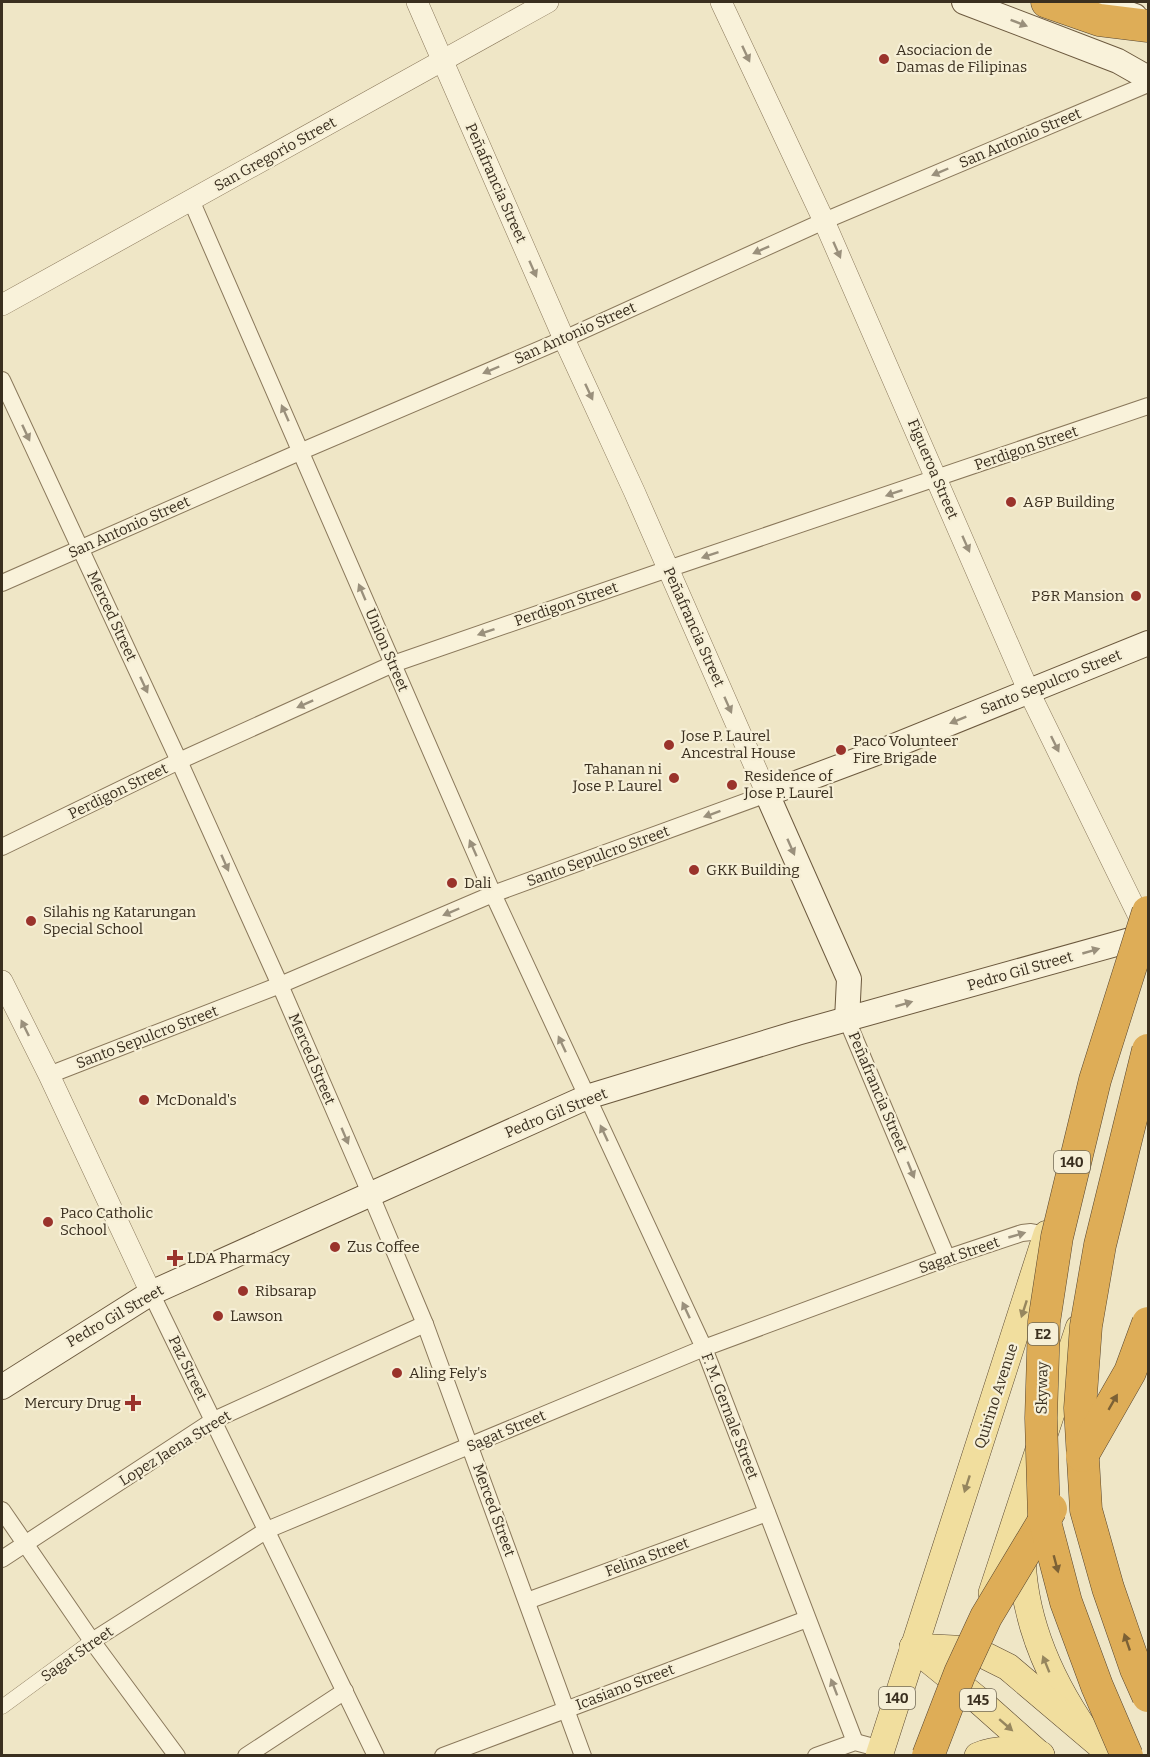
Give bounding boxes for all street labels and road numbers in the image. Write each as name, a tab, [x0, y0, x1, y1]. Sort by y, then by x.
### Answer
street label: San Antonio Street	[956, 104, 1084, 172]
street label: San Gregorio Street	[211, 113, 340, 195]
street label: Peñafrancia Street	[462, 120, 531, 246]
street label: San Antonio Street	[512, 298, 639, 368]
street label: Figueroa Street	[904, 416, 962, 522]
street label: Perdigon Street	[972, 422, 1081, 474]
street label: San Antonio Street	[66, 492, 193, 562]
street label: Peñafrancia Street	[660, 564, 729, 690]
street label: Merced Street	[83, 568, 141, 664]
street label: Perdigon Street	[512, 578, 621, 630]
street label: Union Street	[361, 606, 413, 695]
street label: Santo Sepulcro Street	[978, 645, 1125, 719]
street label: Perdigon Street	[65, 759, 171, 823]
street label: Santo Sepulcro Street	[524, 822, 672, 890]
street label: Pedro Gil Street	[965, 947, 1075, 995]
street label: Santo Sepulcro Street	[74, 1001, 221, 1072]
street label: Merced Street	[285, 1011, 340, 1108]
street label: Peñafrancia Street	[844, 1029, 912, 1155]
street label: Pedro Gil Street	[502, 1084, 610, 1142]
road number: 140	[1054, 1151, 1090, 1173]
street label: Sagat Street	[916, 1233, 1002, 1277]
street label: Pedro Gil Street	[63, 1281, 167, 1351]
road number: E2	[1028, 1323, 1058, 1345]
street label: Paz Street	[165, 1333, 212, 1404]
street label: Quirino Avenue	[970, 1341, 1022, 1451]
street label: F. M. Gernale Street	[698, 1350, 763, 1482]
street label: Skyway	[1033, 1361, 1051, 1415]
street label: Lopez Jaena Street	[116, 1406, 235, 1490]
street label: Sagat Street	[464, 1406, 549, 1456]
street label: Merced Street	[469, 1461, 519, 1559]
street label: Felina Street	[603, 1533, 692, 1580]
street label: Sagat Street	[37, 1622, 117, 1685]
street label: Icasiano Street	[573, 1660, 677, 1714]
road number: 140	[879, 1687, 915, 1709]
road number: 145	[960, 1689, 996, 1711]

